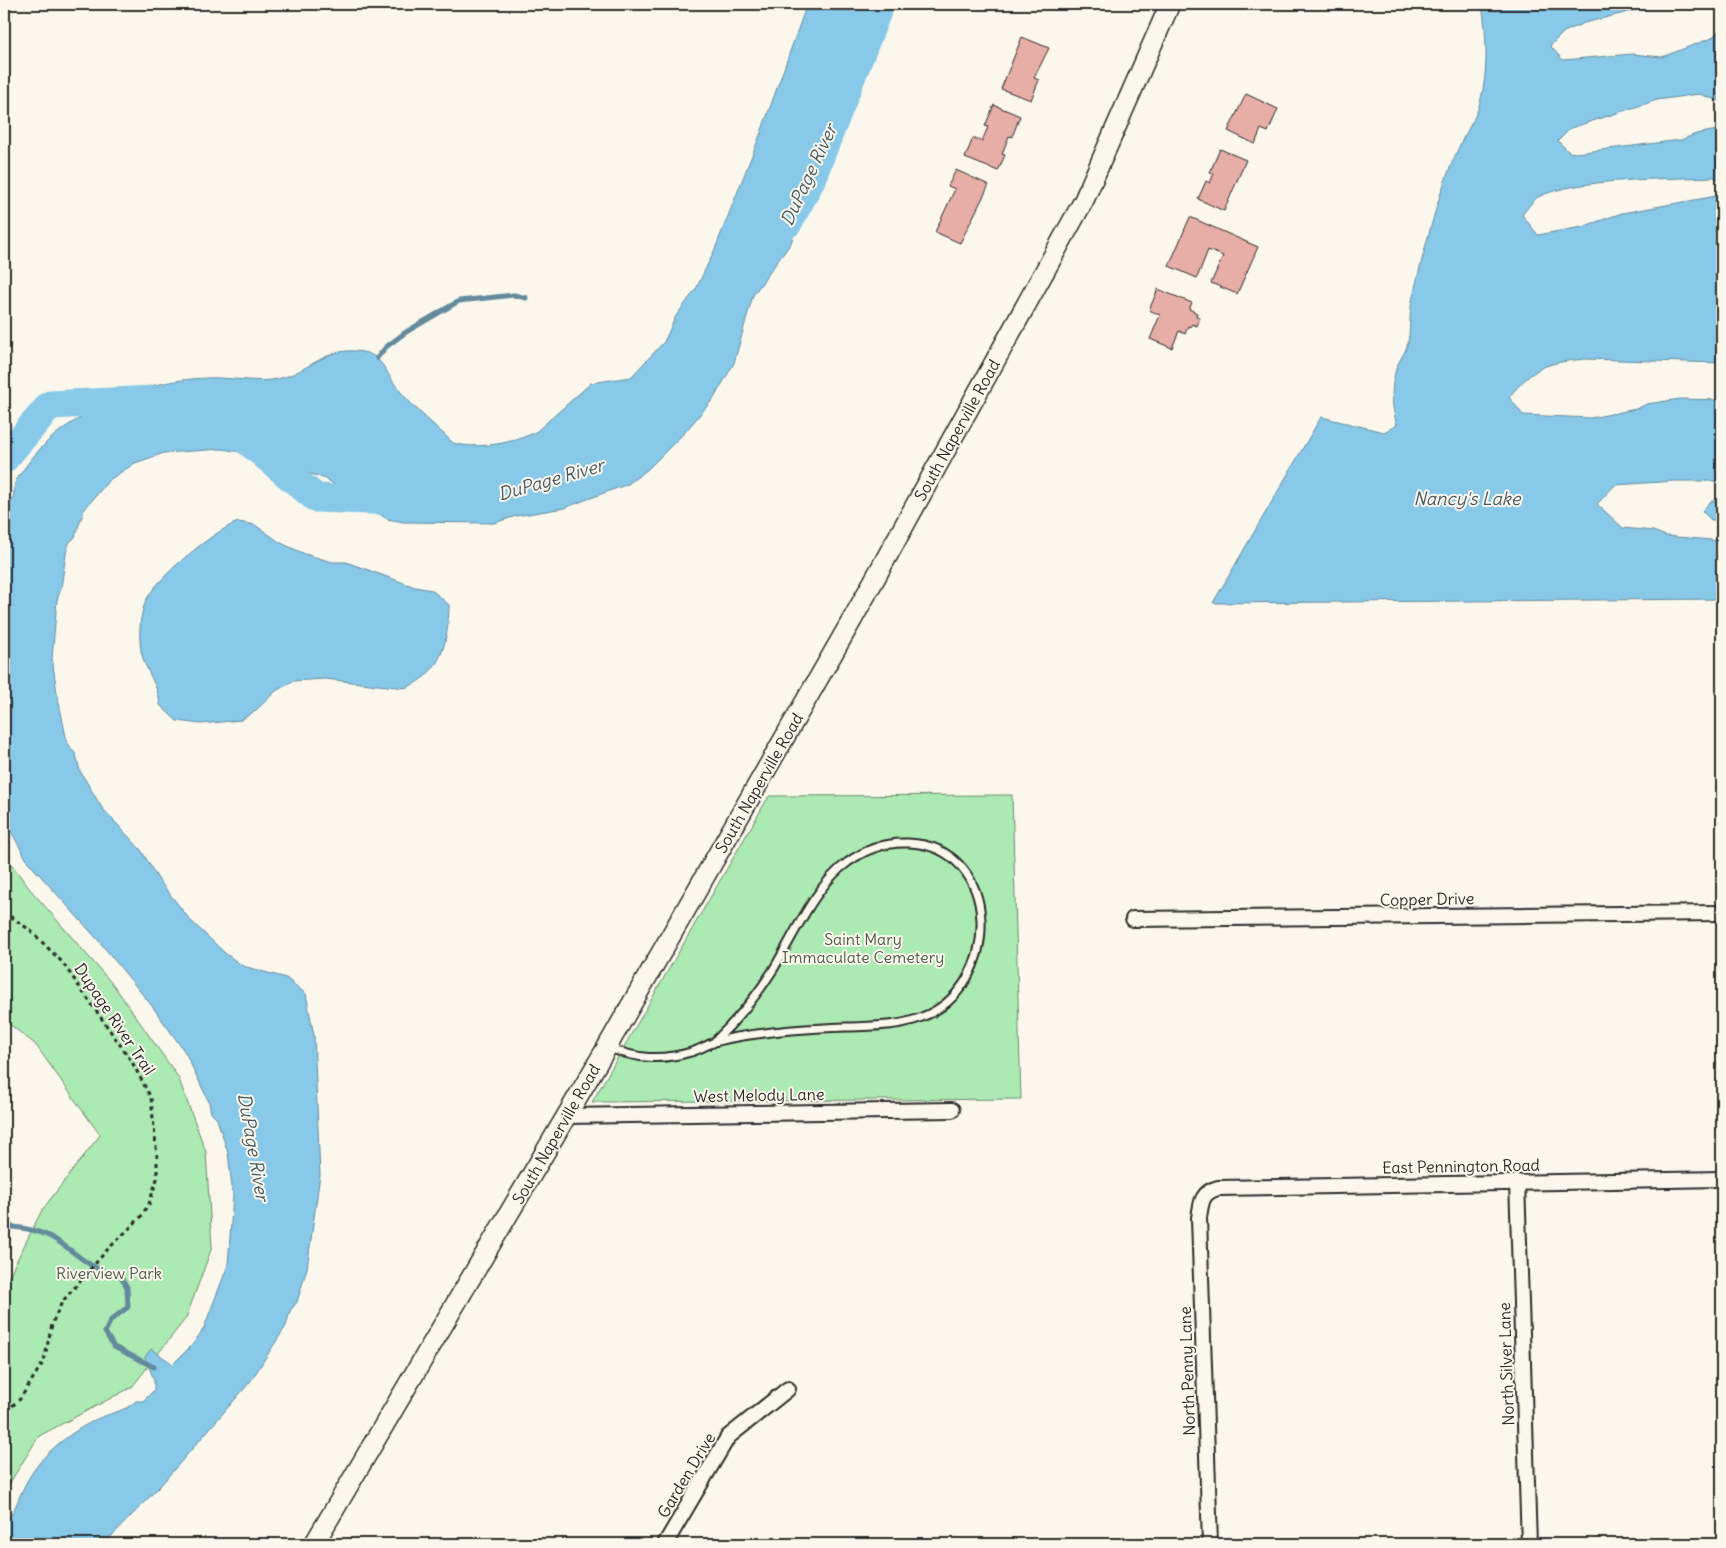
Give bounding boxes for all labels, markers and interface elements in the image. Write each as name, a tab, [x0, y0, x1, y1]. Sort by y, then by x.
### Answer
water label: DuPage River	[775, 118, 843, 229]
street label: South Naperville Road	[910, 356, 1004, 504]
water label: DuPage River	[495, 453, 609, 506]
water label: Nancy's Lake	[1414, 487, 1522, 510]
street label: South Naperville Road	[711, 709, 807, 857]
street label: Copper Drive	[1380, 888, 1474, 910]
park label: Saint Mary Immaculate Cemetery	[782, 929, 944, 967]
street label: Dupage River Trail	[70, 959, 160, 1079]
street label: South Naperville Road	[508, 1060, 604, 1208]
street label: West Melody Lane	[693, 1084, 825, 1106]
water label: DuPage River	[233, 1091, 275, 1205]
street label: East Pennington Road	[1382, 1155, 1540, 1177]
park label: Riverview Park	[56, 1263, 162, 1283]
street label: North Silver Lane	[1494, 1302, 1518, 1426]
street label: North Penny Lane	[1175, 1306, 1199, 1436]
street label: Garden Drive	[653, 1429, 719, 1521]

